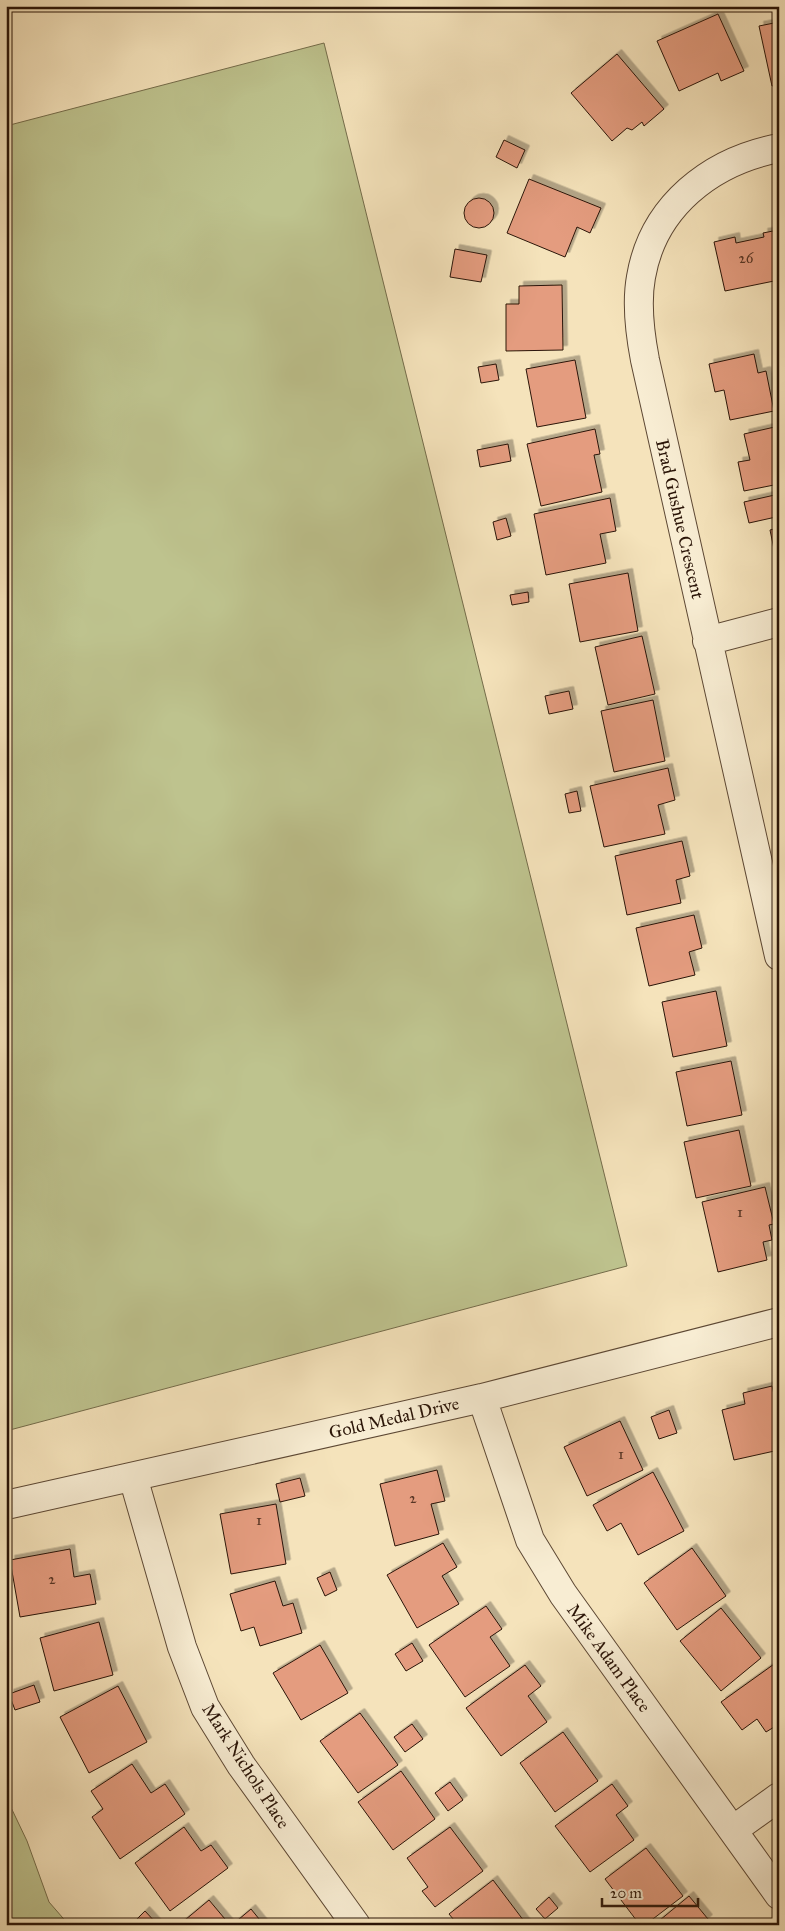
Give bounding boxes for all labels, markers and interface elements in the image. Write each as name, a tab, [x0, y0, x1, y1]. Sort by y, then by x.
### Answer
house number: 26	[738, 249, 755, 267]
street label: Brad Gushue Crescent	[651, 437, 709, 602]
house number: 1	[737, 1203, 743, 1221]
street label: Gold Medal Drive	[327, 1392, 461, 1444]
house number: 1	[618, 1445, 624, 1463]
house number: 2	[409, 1489, 417, 1507]
house number: 1	[256, 1511, 262, 1529]
house number: 2	[48, 1570, 56, 1588]
street label: Mike Adam Place	[562, 1599, 656, 1717]
street label: Mark Nichols Place	[197, 1699, 295, 1833]
scale bar	[602, 1876, 699, 1908]
text: 20 m	[610, 1884, 642, 1902]

